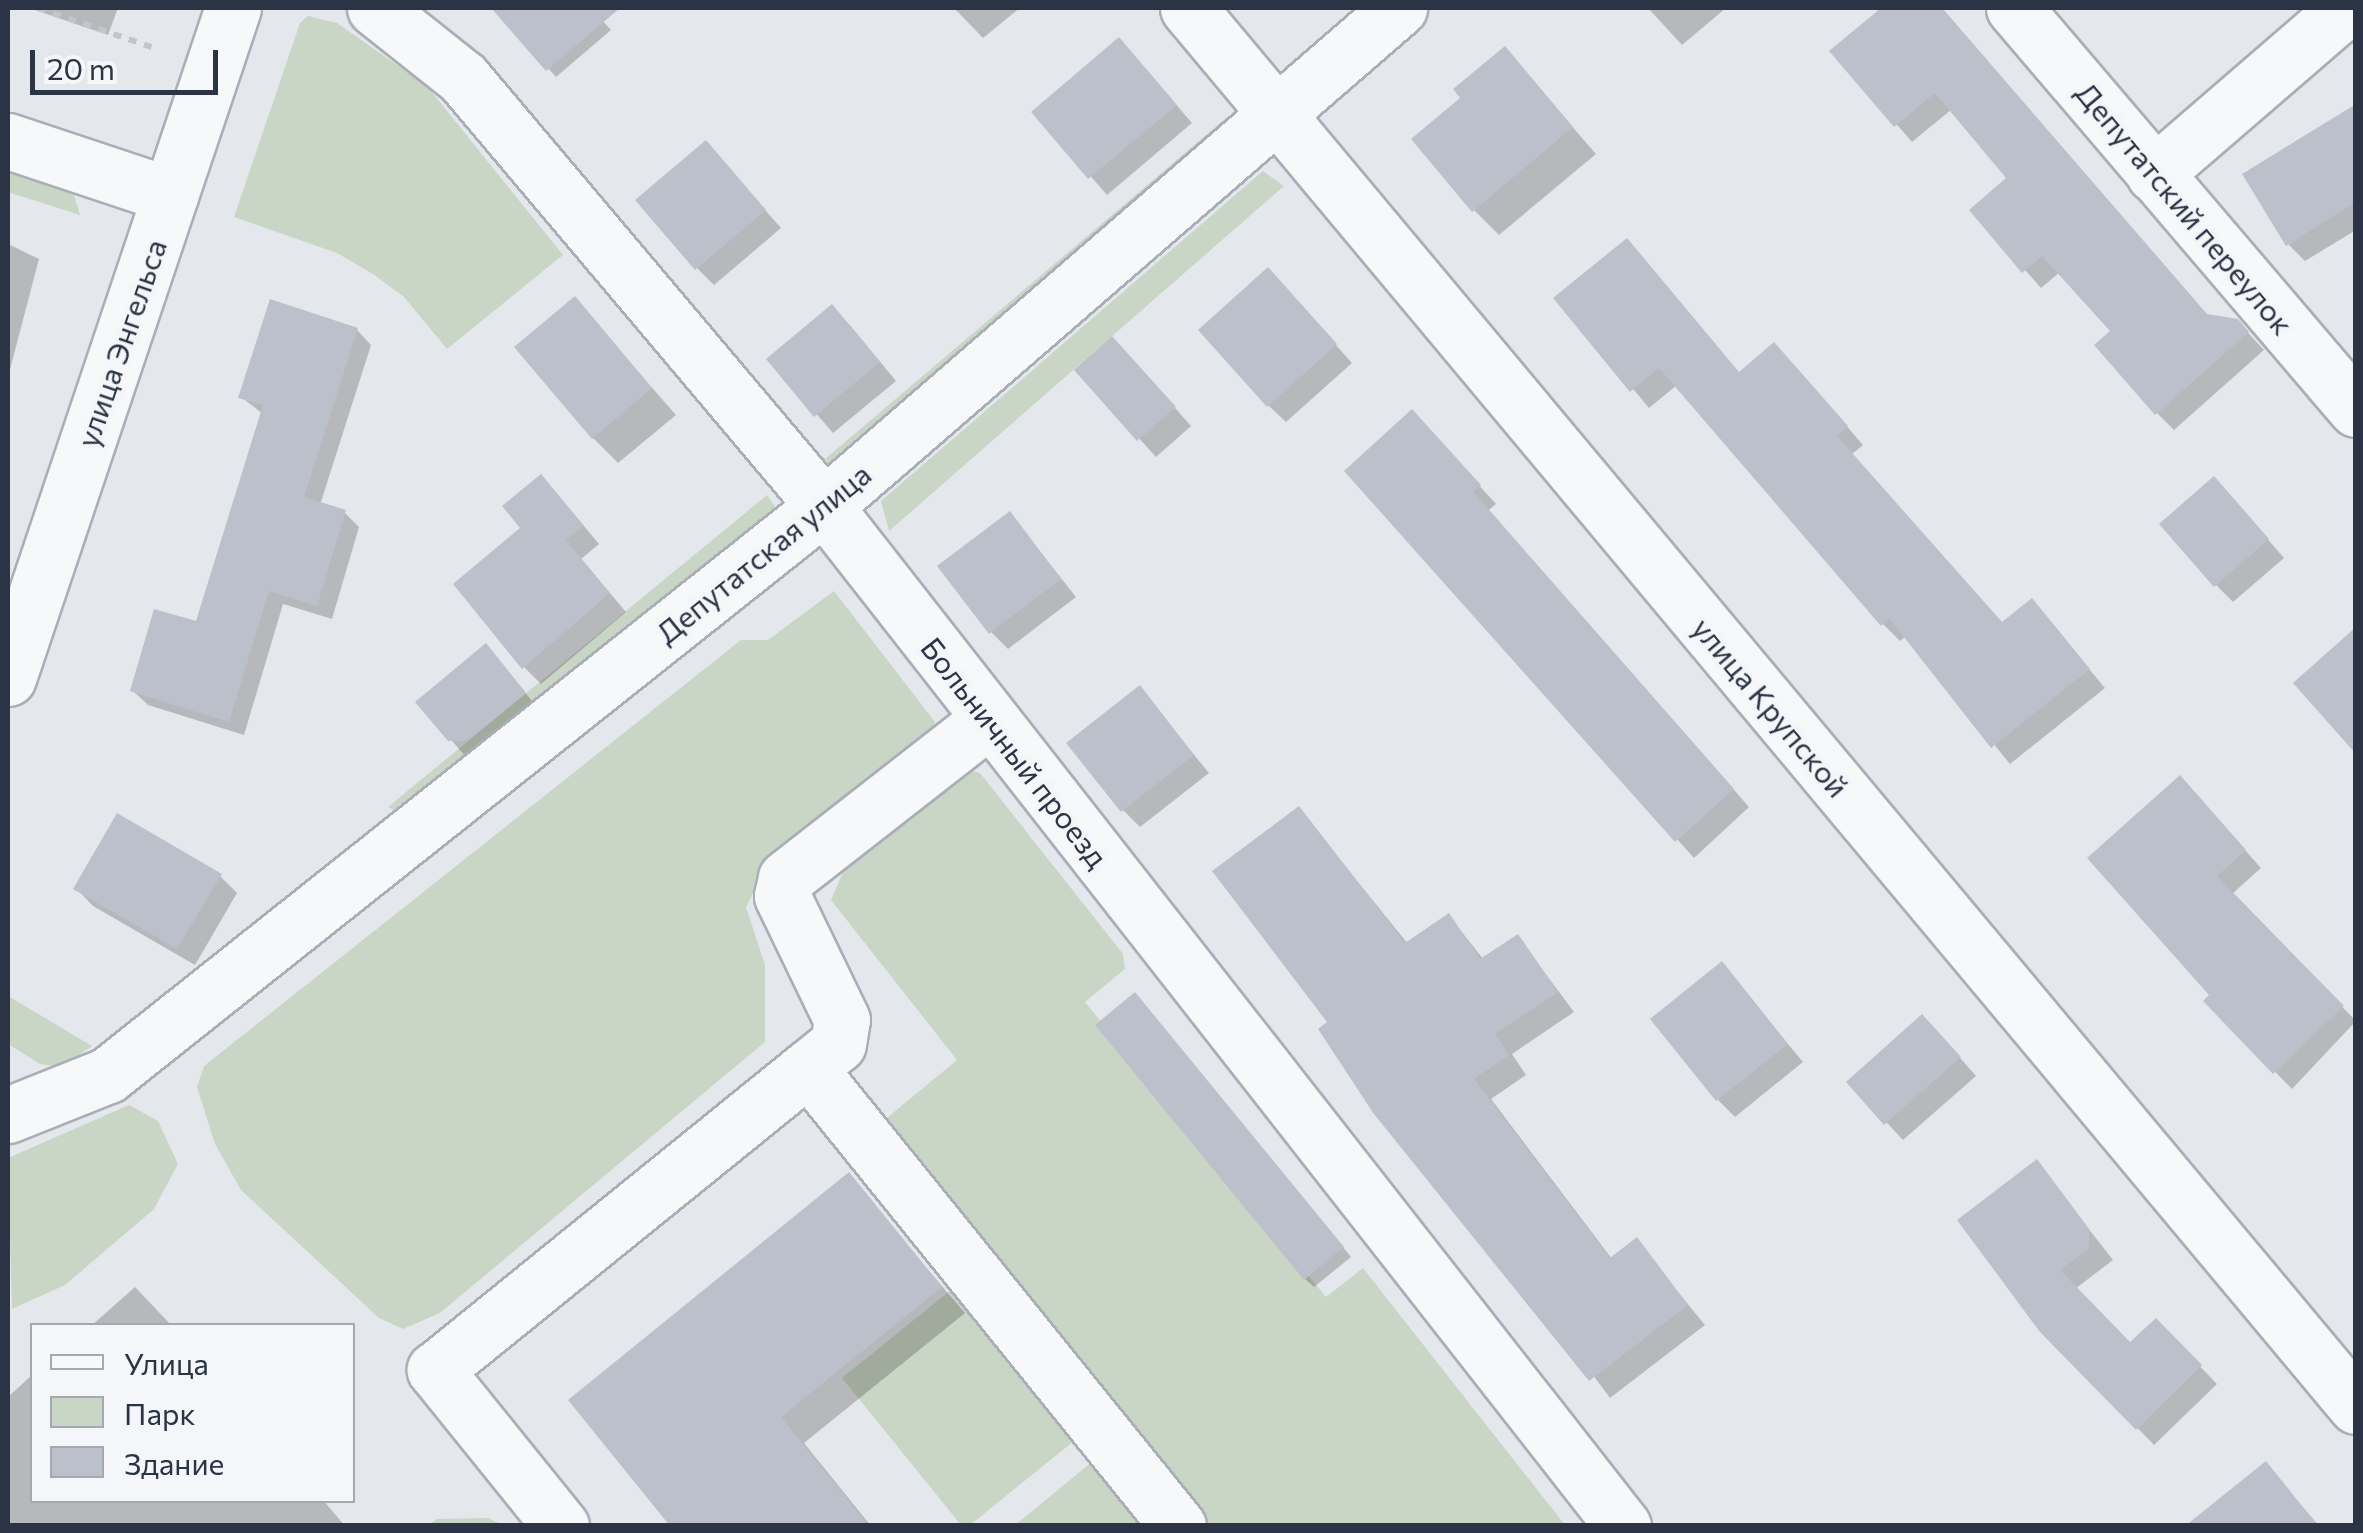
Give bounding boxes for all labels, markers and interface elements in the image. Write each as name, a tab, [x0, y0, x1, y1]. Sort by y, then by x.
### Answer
scale bar	[35, 30, 222, 92]
text: 20 m	[47, 49, 115, 86]
street label: Депутатский переулок	[2069, 75, 2301, 341]
street label: улица Энгельса	[69, 234, 173, 452]
street label: Депутатская улица	[649, 455, 877, 651]
street label: улица Крупской	[1686, 610, 1856, 804]
street label: Больничный проезд	[914, 630, 1116, 874]
legend	[30, 1323, 355, 1503]
text: Улица	[124, 1344, 209, 1381]
text: Парк	[124, 1394, 196, 1431]
text: Здание	[124, 1444, 224, 1481]

